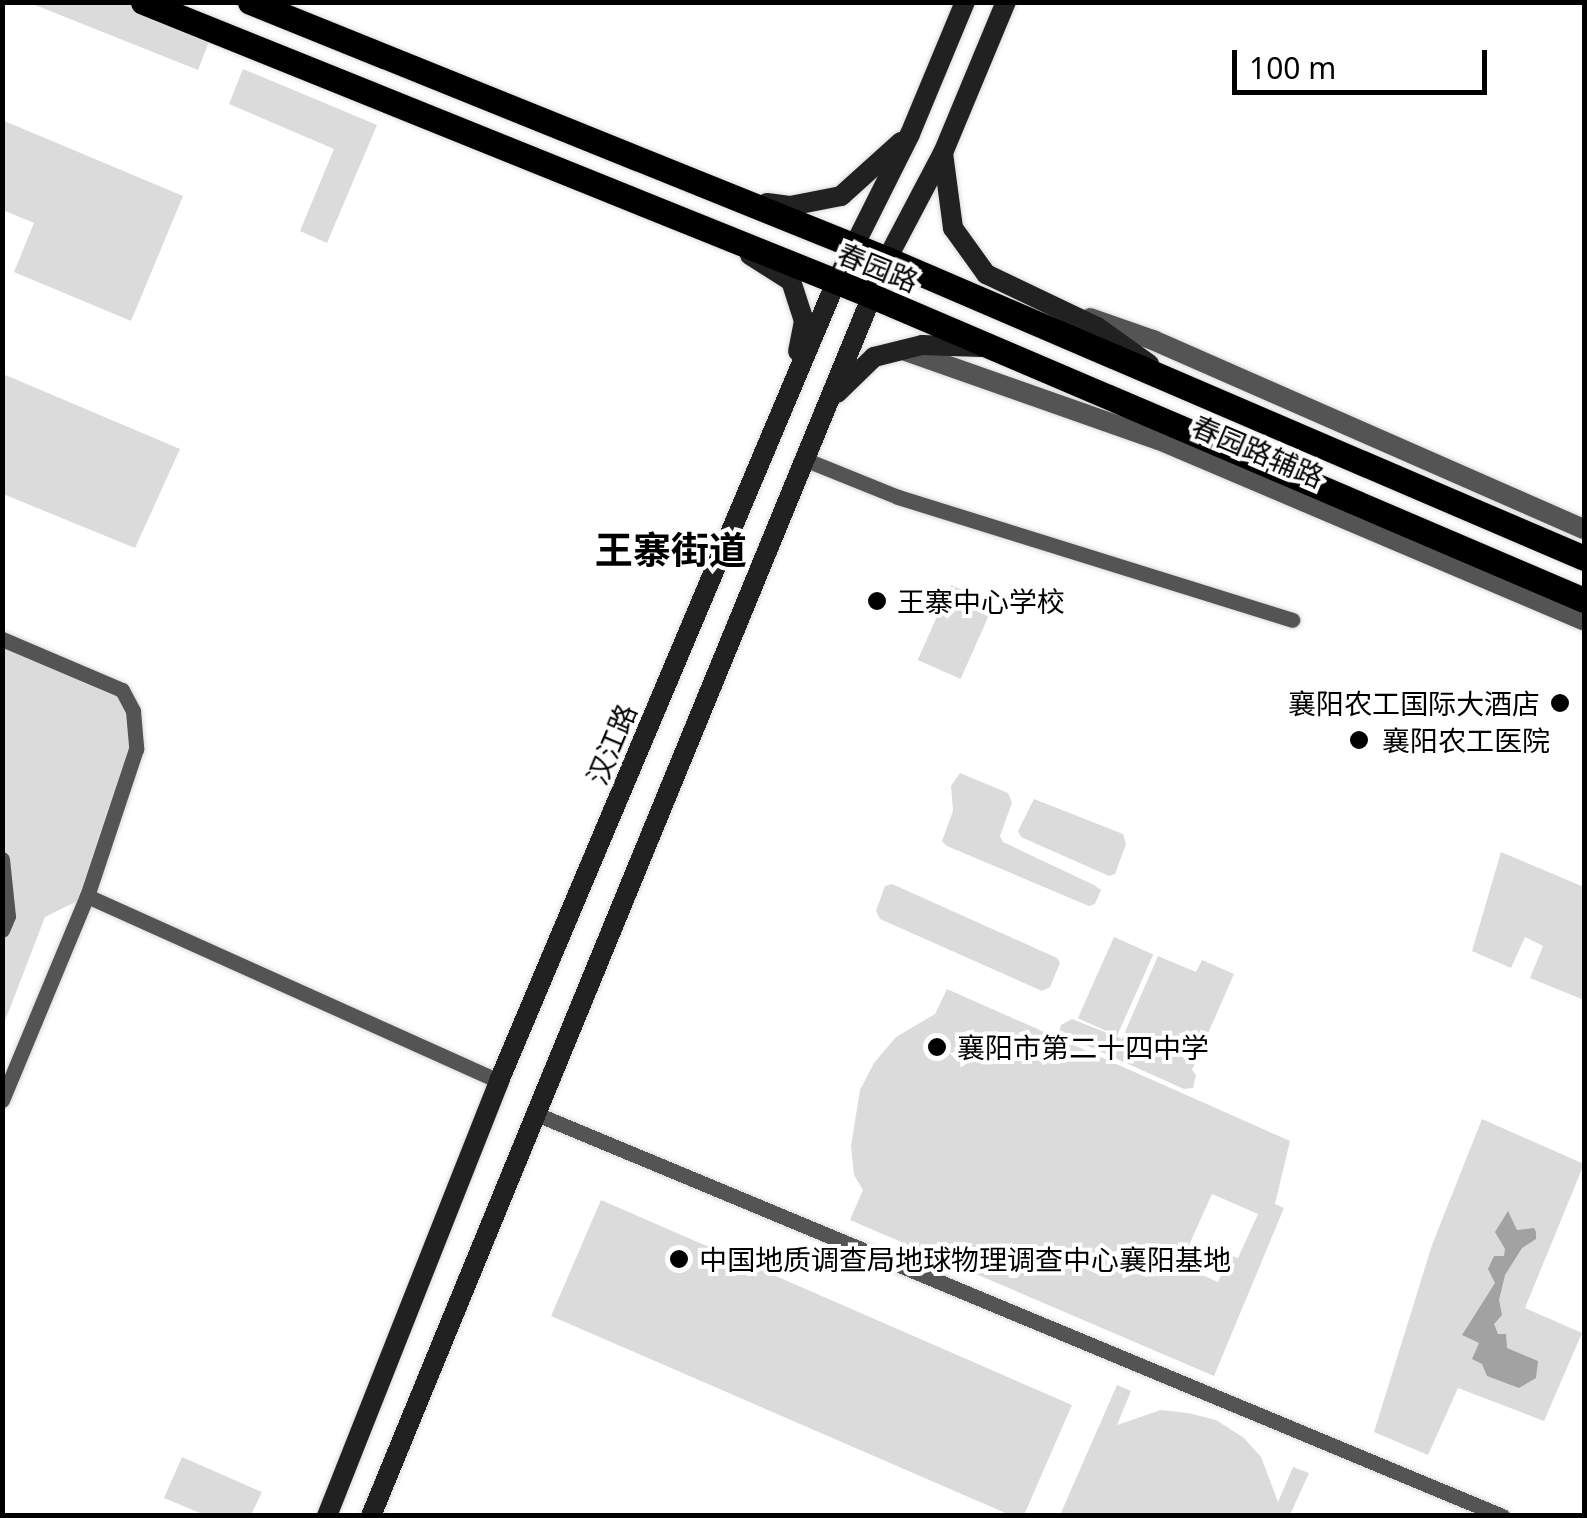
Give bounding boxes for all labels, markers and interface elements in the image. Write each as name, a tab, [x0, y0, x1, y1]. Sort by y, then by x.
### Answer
scale bar	[1237, 30, 1492, 92]
text: 100 m	[1249, 47, 1336, 88]
street label: 春园路	[833, 236, 923, 298]
street label: 春园路辅路	[1187, 408, 1329, 494]
district label: 王寨街道	[595, 527, 747, 573]
place label: 王寨中心学校	[897, 584, 1065, 618]
marker: 王寨中心学校	[866, 590, 888, 612]
place label: 襄阳农工国际大酒店	[1288, 686, 1540, 720]
marker: 襄阳农工国际大酒店	[1549, 692, 1571, 714]
street label: 汉江路	[579, 699, 643, 789]
place label: 襄阳农工医院	[1382, 723, 1550, 757]
marker: 襄阳农工医院	[1346, 727, 1372, 753]
place label: 襄阳市第二十四中学	[957, 1030, 1209, 1064]
marker: 襄阳市第二十四中学	[926, 1036, 948, 1058]
place label: 中国地质调查局地球物理调查中心襄阳基地	[699, 1242, 1231, 1276]
marker: 中国地质调查局地球物理调查中心襄阳基地	[668, 1248, 690, 1270]

